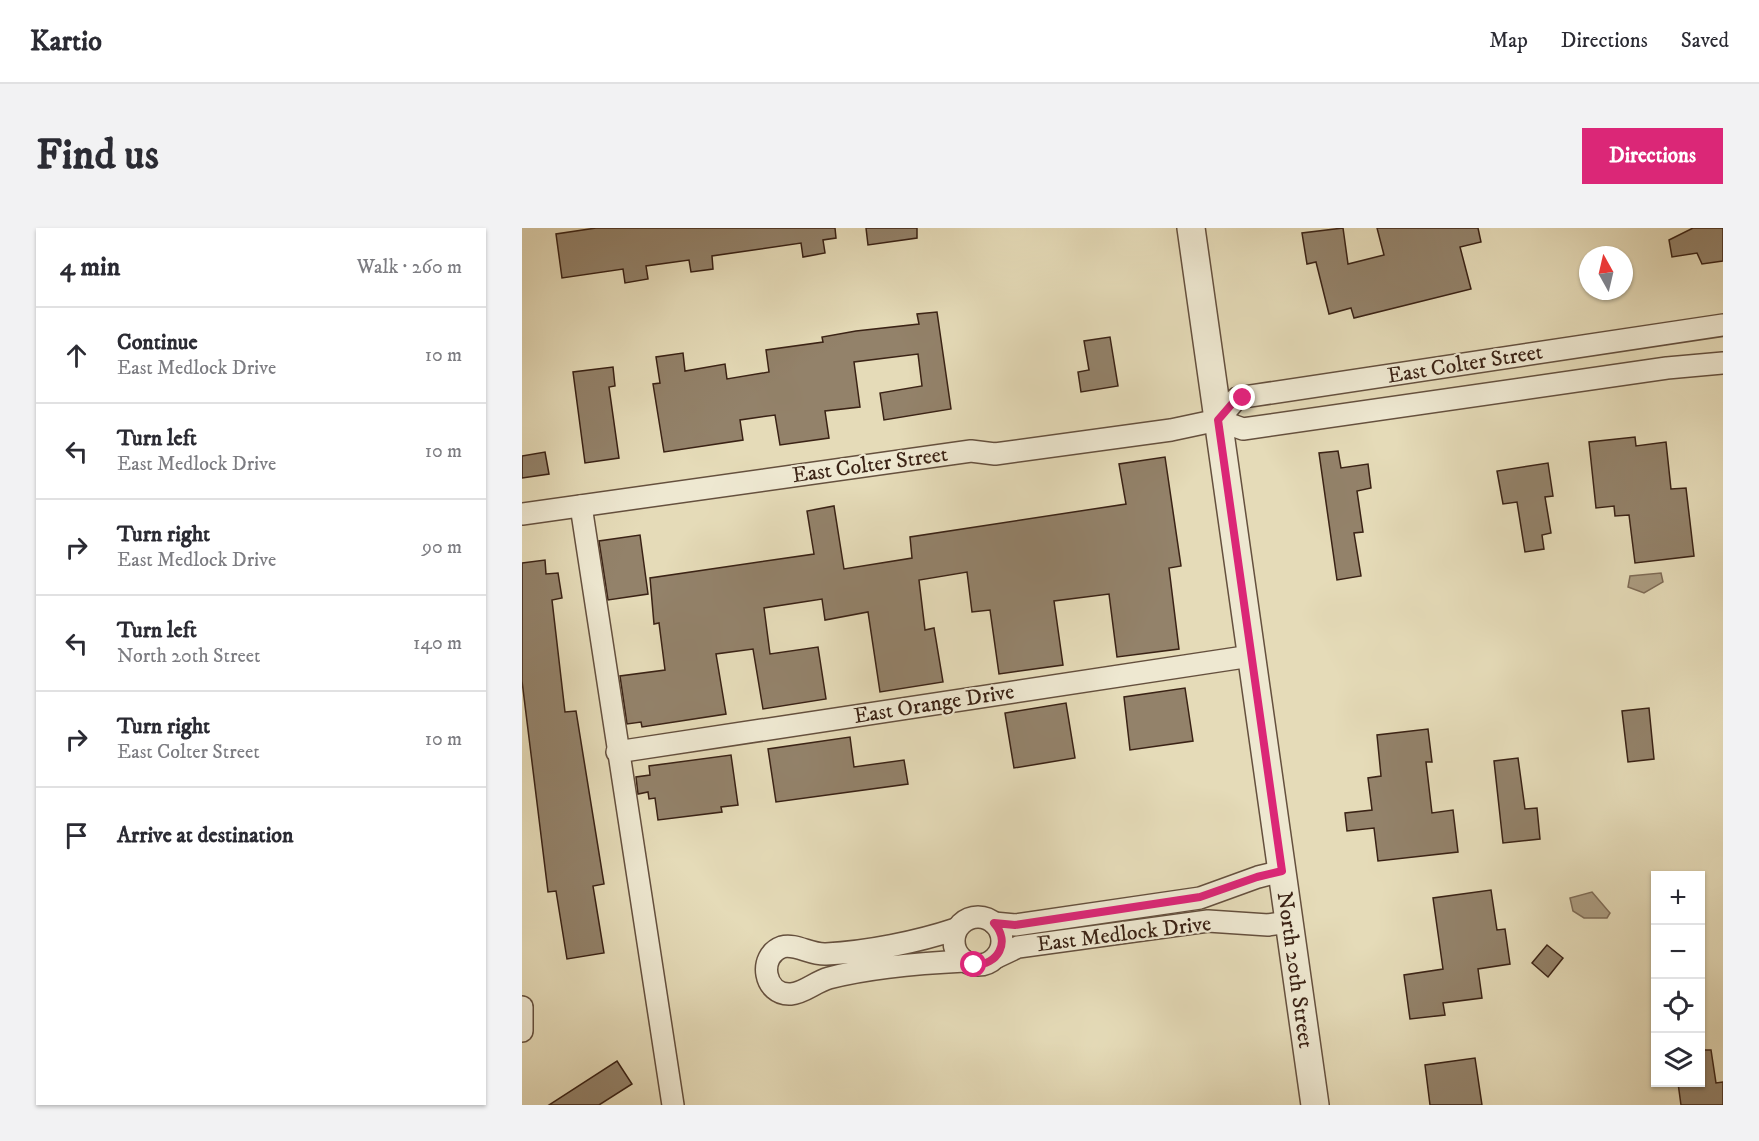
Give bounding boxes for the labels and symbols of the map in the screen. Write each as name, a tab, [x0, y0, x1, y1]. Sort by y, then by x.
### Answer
north arrow	[1579, 246, 1633, 300]
street label: East Colter Street	[1385, 338, 1545, 390]
route end	[1229, 384, 1255, 410]
street label: East Colter Street	[790, 441, 950, 489]
street label: East Orange Drive	[852, 678, 1016, 730]
street label: North 20th Street	[1271, 890, 1319, 1050]
street label: East Medlock Drive	[1035, 910, 1213, 958]
route start	[960, 951, 986, 977]

